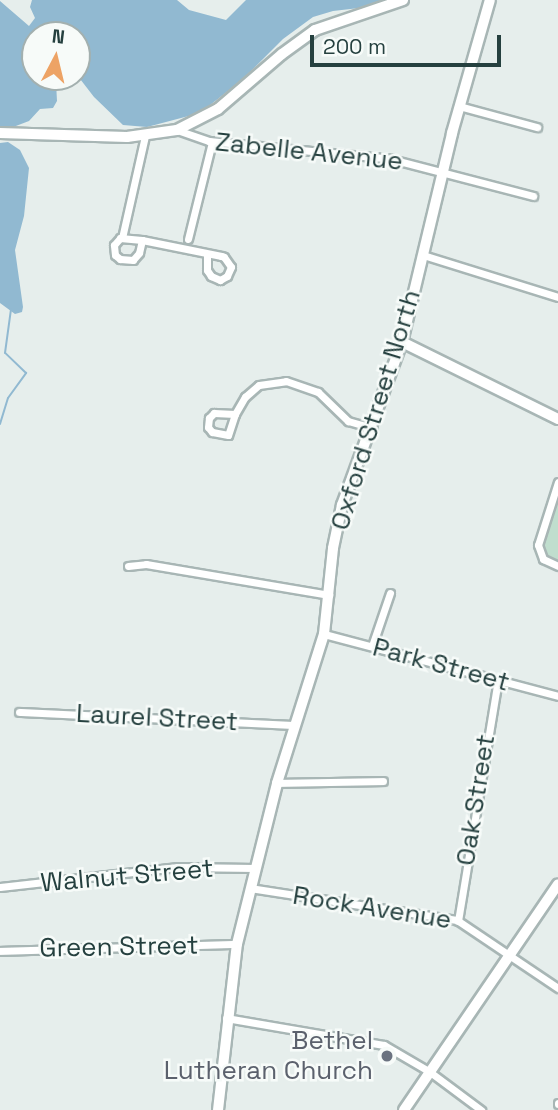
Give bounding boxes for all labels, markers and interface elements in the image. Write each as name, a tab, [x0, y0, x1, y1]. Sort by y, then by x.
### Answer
north arrow	[21, 21, 91, 91]
scale bar	[313, 21, 504, 65]
text: N	[51, 23, 66, 50]
text: 200 m	[323, 33, 386, 60]
street label: Zabelle Avenue	[214, 127, 404, 177]
street label: Oxford Street North	[325, 286, 427, 534]
street label: Park Street	[369, 632, 513, 698]
street label: Laurel Street	[75, 698, 239, 738]
street label: Oak Street	[450, 732, 502, 868]
street label: Walnut Street	[39, 853, 215, 899]
street label: Rock Avenue	[290, 880, 454, 936]
street label: Green Street	[39, 930, 199, 964]
place label: Bethel Lutheran Church	[164, 1025, 373, 1086]
marker: Bethel Lutheran Church	[379, 1048, 395, 1064]

